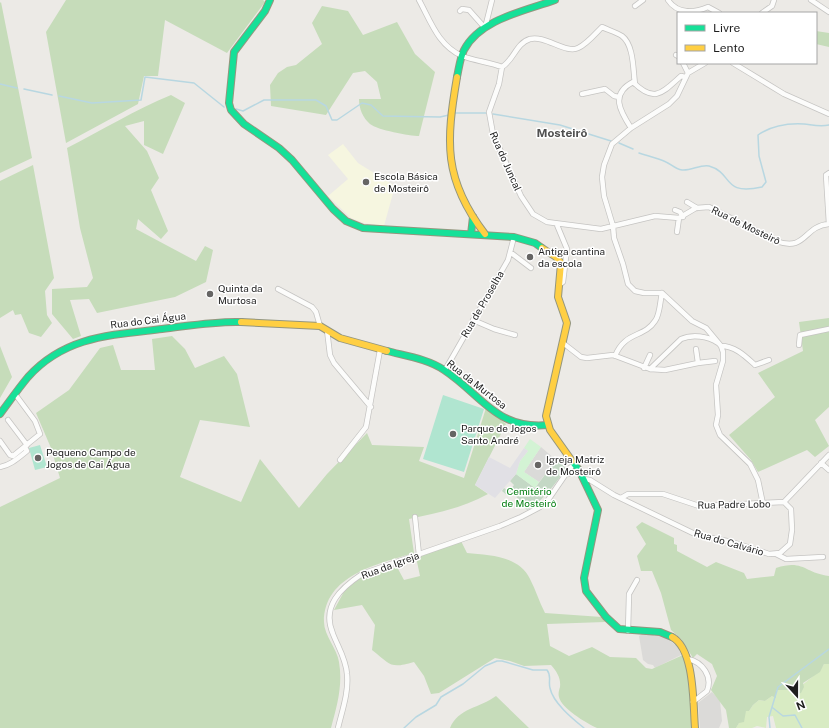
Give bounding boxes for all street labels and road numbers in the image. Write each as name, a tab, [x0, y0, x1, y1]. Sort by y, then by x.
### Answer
street label: Rua do Juncal	[488, 129, 524, 193]
street label: Rua de Mosteirô	[710, 203, 783, 247]
street label: Rua de Proselha	[458, 268, 506, 340]
street label: Rua do Cai Água	[110, 309, 186, 331]
street label: Rua da Murtosa	[445, 357, 509, 411]
street label: Rua Padre Lobo	[697, 497, 771, 511]
street label: Rua do Calvário	[693, 526, 766, 558]
street label: Rua da Igreja	[359, 549, 421, 581]

